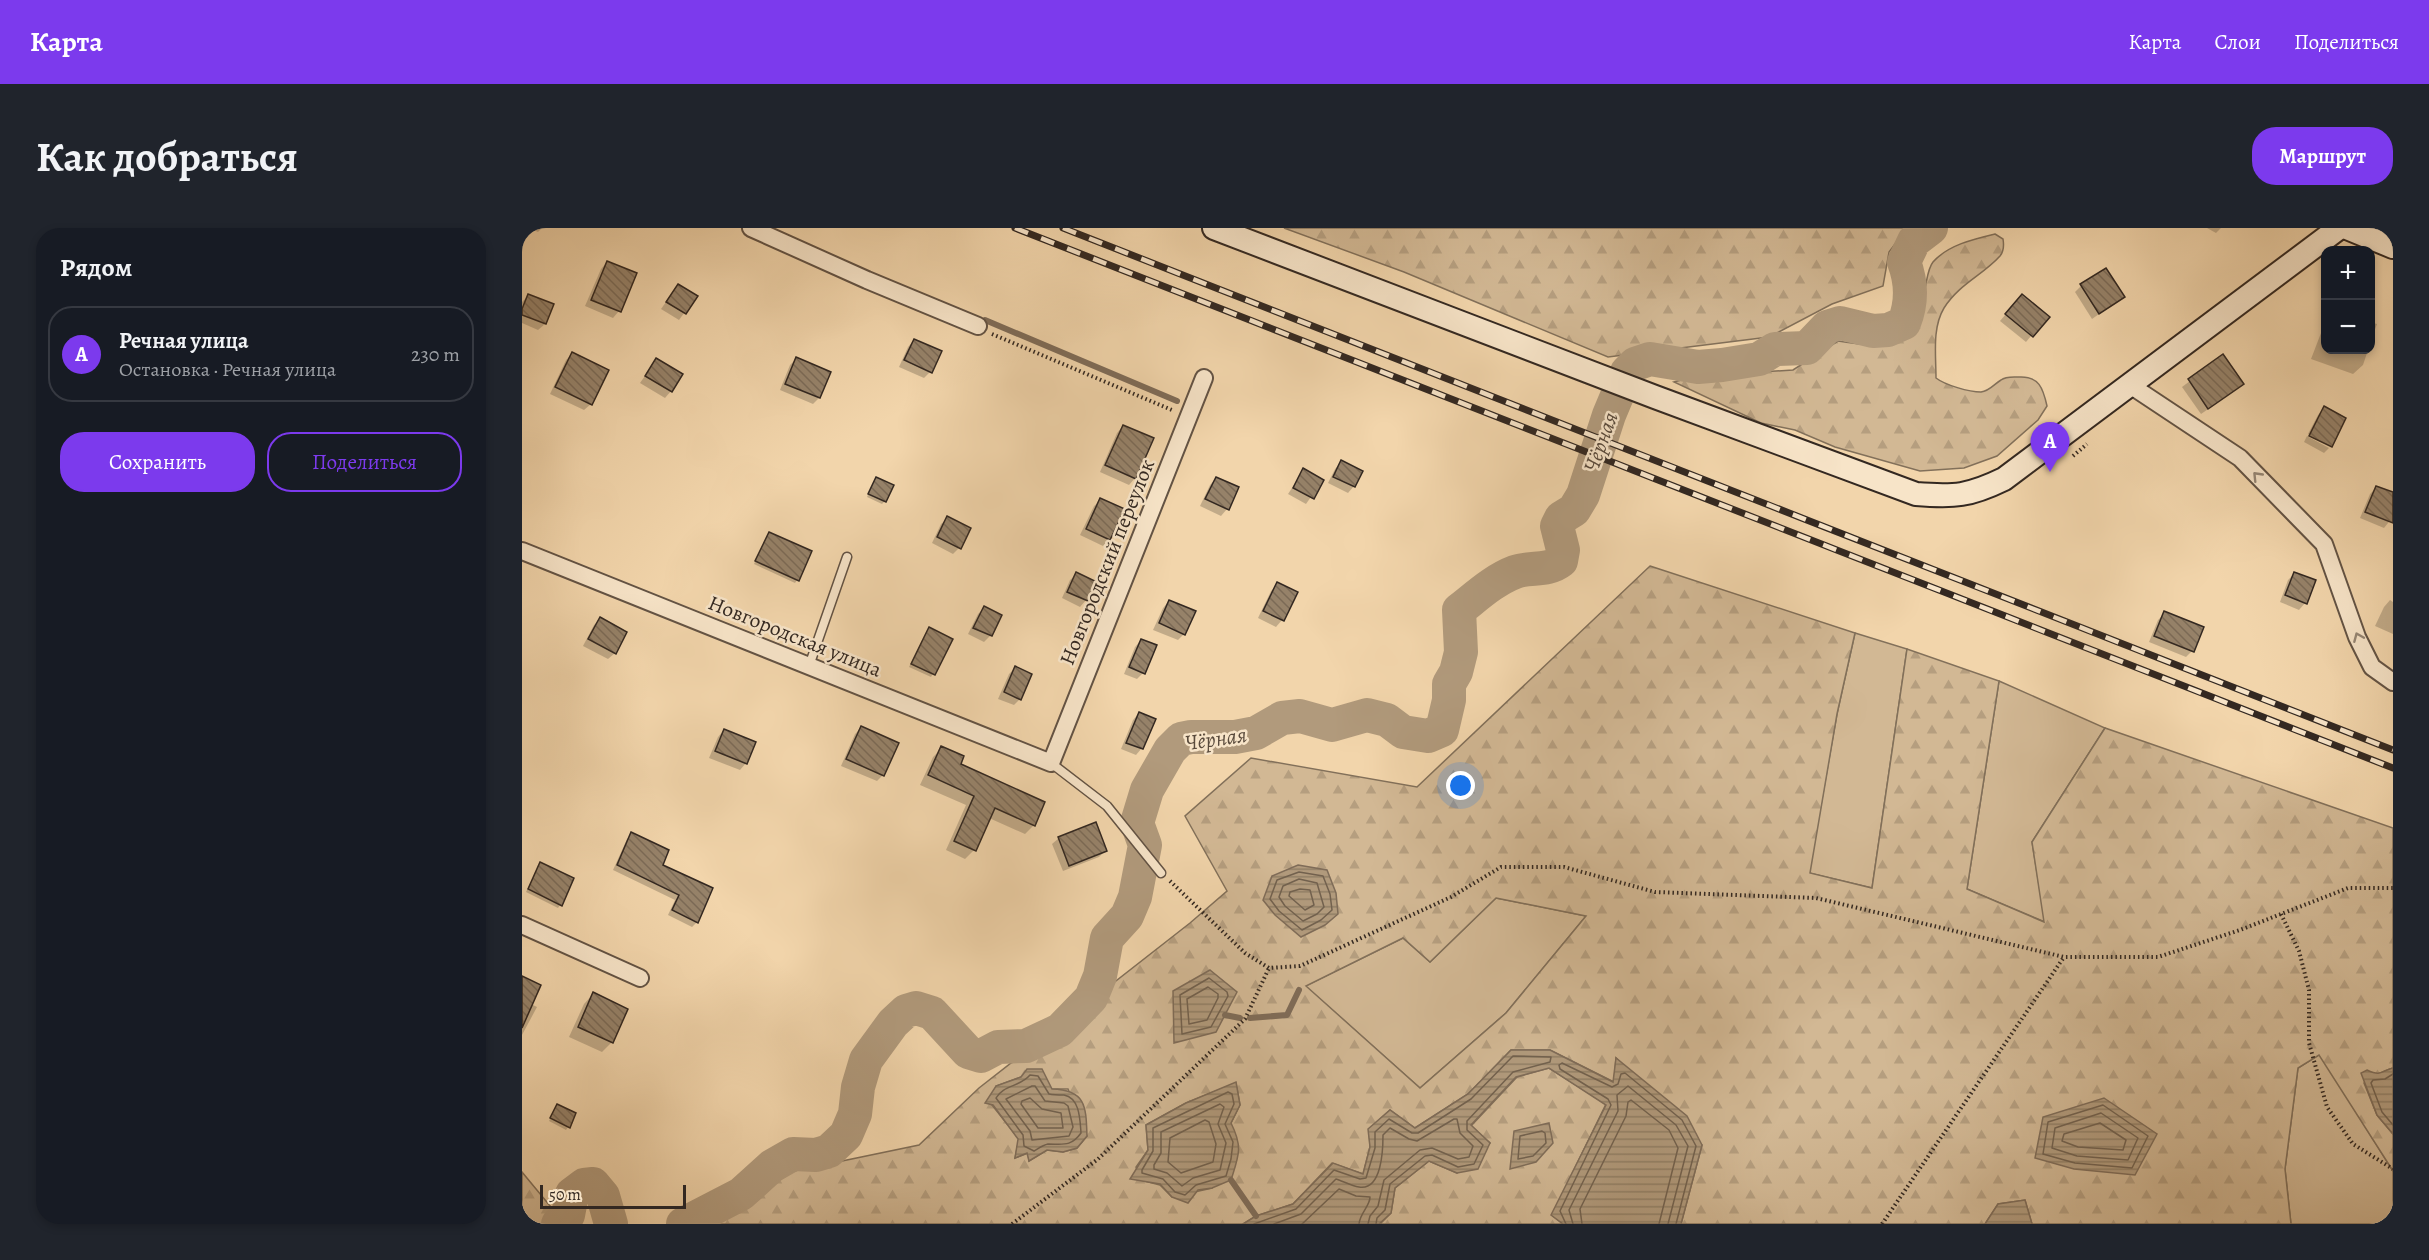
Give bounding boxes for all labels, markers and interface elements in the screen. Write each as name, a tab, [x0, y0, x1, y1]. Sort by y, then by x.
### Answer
text: Карта	[30, 23, 103, 61]
text: Карта	[2128, 28, 2181, 56]
text: Слои	[2214, 28, 2261, 56]
text: Поделиться	[2294, 28, 2399, 56]
button: Маршрут	[2252, 127, 2393, 185]
text: Как добраться	[36, 128, 298, 185]
map controls	[2321, 246, 2375, 354]
button: +	[2321, 246, 2375, 300]
text: Рядом	[60, 250, 132, 285]
button: −	[2321, 300, 2375, 354]
text: Речная улица	[119, 326, 248, 356]
text: A	[75, 341, 88, 368]
text: 230 m	[411, 341, 460, 368]
text: Остановка · Речная улица	[119, 356, 336, 383]
water label: Чёрная	[1576, 408, 1626, 476]
pin: A	[2030, 422, 2069, 472]
button: Сохранить	[60, 432, 255, 492]
button: Поделиться	[267, 432, 462, 492]
street label: Новгородский переулок	[1053, 455, 1161, 669]
one-way arrow	[2254, 472, 2265, 483]
street label: Новгородская улица	[704, 588, 886, 684]
one-way arrow	[2353, 633, 2365, 644]
water label: Чёрная	[1183, 720, 1249, 758]
your location	[1446, 771, 1475, 800]
scale bar	[540, 1182, 686, 1210]
text: 50 m	[549, 1184, 581, 1206]

